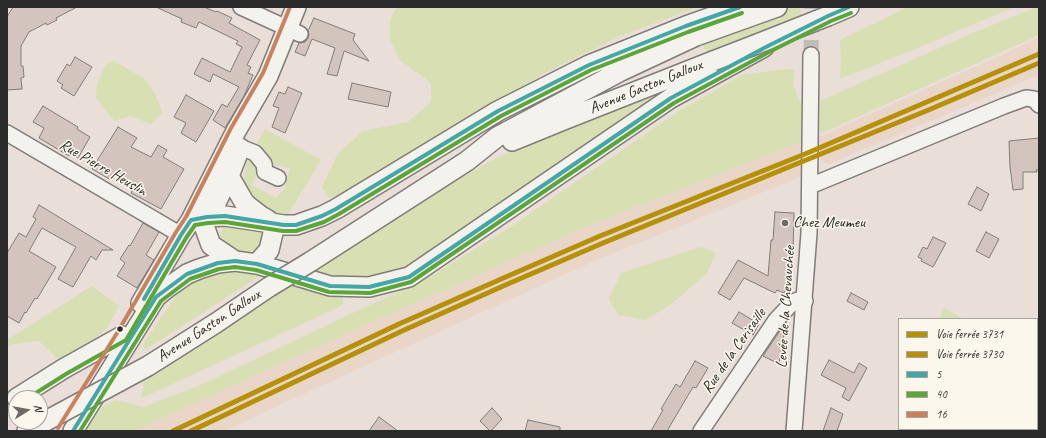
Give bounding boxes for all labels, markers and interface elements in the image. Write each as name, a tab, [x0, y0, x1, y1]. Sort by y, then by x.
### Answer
street label: Avenue Gaston Galloux	[587, 56, 705, 118]
street label: Rue Pierre Heuslin	[56, 135, 150, 201]
place label: Chez Meumeu	[793, 213, 865, 233]
marker: Chez Meumeu	[780, 218, 790, 228]
street label: Levée de la Chevauchée	[772, 245, 800, 369]
street label: Avenue Gaston Galloux	[153, 285, 265, 367]
street label: Rue de la Cerisaille	[698, 305, 770, 397]
legend	[898, 318, 1038, 430]
unlabelled marker	[115, 324, 125, 334]
text: Voie ferrée 3731	[936, 326, 1003, 342]
text: Voie ferrée 3730	[936, 346, 1003, 362]
text: 5	[936, 366, 941, 382]
text: 40	[936, 386, 947, 402]
north arrow	[8, 390, 48, 430]
text: N	[31, 403, 46, 413]
text: 16	[936, 406, 947, 422]

